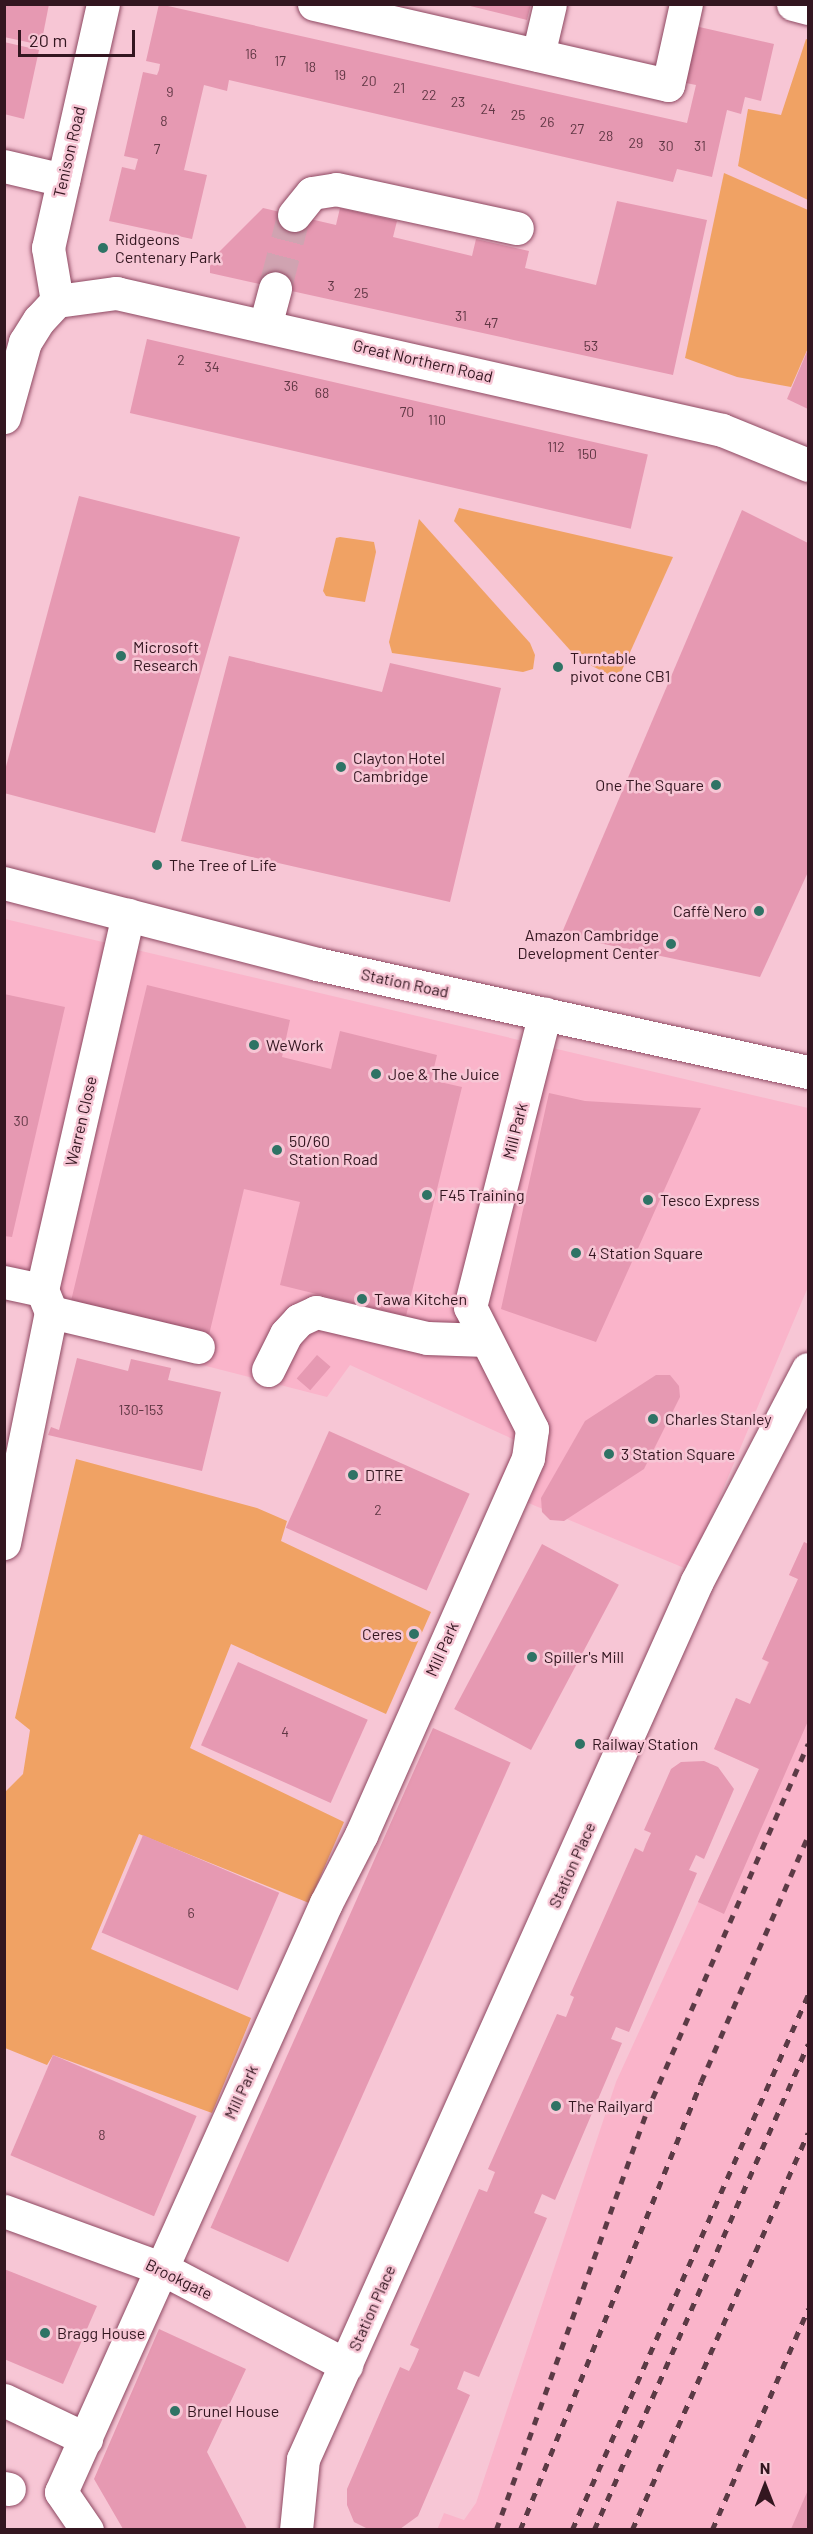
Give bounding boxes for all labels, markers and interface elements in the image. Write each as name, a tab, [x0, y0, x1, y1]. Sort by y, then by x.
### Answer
scale bar	[21, 18, 138, 56]
text: 20 m	[29, 29, 67, 51]
house number: 16	[245, 46, 257, 62]
house number: 17	[274, 53, 286, 69]
house number: 18	[304, 59, 316, 75]
house number: 19	[334, 67, 346, 83]
house number: 20	[361, 73, 377, 89]
house number: 21	[393, 80, 405, 96]
house number: 9	[166, 84, 174, 100]
house number: 22	[421, 87, 437, 103]
house number: 23	[451, 94, 465, 110]
house number: 24	[480, 101, 496, 117]
street label: Tenison Road	[49, 105, 89, 199]
house number: 25	[511, 107, 525, 123]
house number: 8	[160, 113, 168, 129]
house number: 26	[540, 114, 554, 130]
house number: 27	[570, 121, 584, 137]
house number: 28	[599, 128, 613, 144]
house number: 29	[629, 135, 643, 151]
house number: 30	[658, 138, 674, 154]
house number: 31	[694, 138, 706, 154]
house number: 7	[154, 141, 160, 157]
place label: Ridgeons Centenary Park	[115, 229, 221, 267]
marker: Ridgeons Centenary Park	[96, 241, 110, 255]
house number: 3	[327, 278, 335, 294]
house number: 25	[354, 285, 368, 301]
house number: 31	[455, 308, 467, 324]
house number: 47	[484, 315, 498, 331]
street label: Great Northern Road	[351, 336, 495, 386]
house number: 53	[584, 338, 598, 354]
house number: 2	[177, 352, 185, 368]
house number: 34	[205, 359, 219, 375]
house number: 36	[284, 378, 298, 394]
house number: 68	[315, 385, 329, 401]
house number: 70	[400, 404, 414, 420]
house number: 110	[428, 412, 446, 428]
house number: 112	[547, 439, 565, 455]
house number: 150	[577, 446, 597, 462]
place label: Microsoft Research	[133, 637, 199, 675]
place label: Turntable pivot cone CB1	[570, 648, 670, 686]
marker: Microsoft Research	[114, 649, 128, 663]
marker: Turntable pivot cone CB1	[551, 660, 565, 674]
place label: Clayton Hotel Cambridge	[353, 748, 445, 786]
marker: Clayton Hotel Cambridge	[334, 760, 348, 774]
place label: One The Square	[595, 775, 704, 795]
marker: One The Square	[709, 778, 723, 792]
place label: The Tree of Life	[169, 855, 277, 875]
marker: The Tree of Life	[150, 858, 164, 872]
place label: Caffè Nero	[673, 901, 747, 921]
marker: Caffè Nero	[752, 904, 766, 918]
place label: Amazon Cambridge Development Center	[518, 925, 659, 963]
marker: Amazon Cambridge Development Center	[664, 937, 678, 951]
street label: Station Road	[359, 964, 451, 1002]
place label: WeWork	[266, 1035, 324, 1055]
marker: WeWork	[247, 1038, 261, 1052]
place label: Joe & The Juice	[388, 1064, 499, 1084]
marker: Joe & The Juice	[369, 1067, 383, 1081]
street label: Warren Close	[61, 1074, 101, 1168]
street label: Mill Park	[499, 1101, 531, 1161]
house number: 30	[13, 1113, 29, 1129]
place label: 50/60 Station Road	[289, 1131, 378, 1169]
marker: 50/60 Station Road	[270, 1143, 284, 1157]
place label: F45 Training	[439, 1185, 525, 1205]
marker: F45 Training	[420, 1188, 434, 1202]
place label: Tesco Express	[660, 1190, 760, 1210]
marker: Tesco Express	[641, 1193, 655, 1207]
place label: 4 Station Square	[588, 1243, 703, 1263]
marker: 4 Station Square	[569, 1246, 583, 1260]
place label: Tawa Kitchen	[374, 1289, 467, 1309]
marker: Tawa Kitchen	[355, 1292, 369, 1306]
house number: 130-153	[119, 1402, 163, 1418]
place label: Charles Stanley	[665, 1409, 772, 1429]
marker: Charles Stanley	[646, 1412, 660, 1426]
place label: 3 Station Square	[621, 1444, 735, 1464]
marker: 3 Station Square	[602, 1447, 616, 1461]
place label: DTRE	[365, 1465, 403, 1485]
marker: DTRE	[346, 1468, 360, 1482]
house number: 2	[374, 1502, 382, 1518]
street label: Mill Park	[422, 1619, 462, 1679]
place label: Ceres	[362, 1624, 402, 1644]
marker: Ceres	[407, 1627, 421, 1641]
place label: Spiller's Mill	[544, 1647, 624, 1667]
marker: Spiller's Mill	[525, 1650, 539, 1664]
house number: 4	[281, 1724, 289, 1740]
place label: Railway Station	[592, 1734, 698, 1754]
marker: Railway Station	[573, 1737, 587, 1751]
street label: Station Place	[545, 1819, 599, 1911]
house number: 6	[187, 1905, 195, 1921]
street label: Mill Park	[220, 2062, 262, 2122]
place label: The Railyard	[568, 2096, 653, 2116]
marker: The Railyard	[549, 2099, 563, 2113]
house number: 8	[98, 2127, 106, 2143]
street label: Brookgate	[143, 2255, 215, 2303]
street label: Station Place	[345, 2262, 399, 2354]
place label: Bragg House	[57, 2323, 145, 2343]
marker: Bragg House	[38, 2326, 52, 2340]
place label: Brunel House	[187, 2401, 279, 2421]
marker: Brunel House	[168, 2404, 182, 2418]
north arrow	[735, 2456, 795, 2516]
text: N	[760, 2458, 770, 2477]

